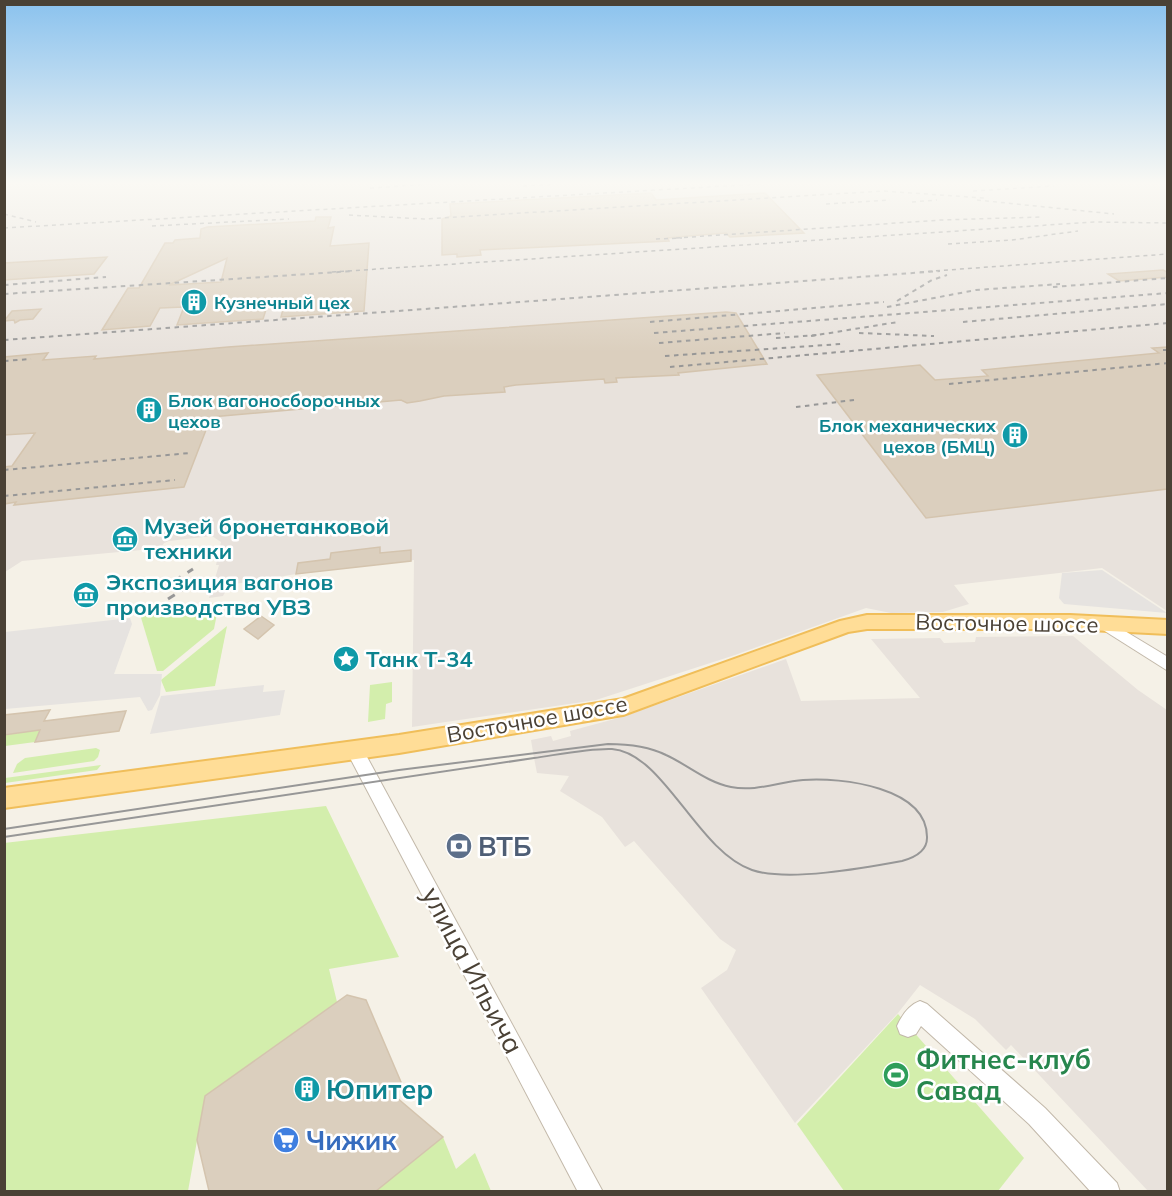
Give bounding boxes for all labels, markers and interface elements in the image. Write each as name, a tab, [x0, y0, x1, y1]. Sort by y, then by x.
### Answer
building icon: Кузнечный цех	[179, 287, 209, 317]
place label: Кузнечный цех	[214, 291, 351, 314]
place label: Блок вагоносборочных цехов	[168, 389, 381, 433]
building icon: Блок вагоносборочных цехов	[134, 395, 164, 425]
place label: Блок механических цехов (БМЦ)	[819, 414, 997, 458]
building icon: Блок механических цехов (БМЦ)	[1000, 420, 1030, 450]
place label: Музей бронетанковой техники	[144, 512, 389, 565]
museum icon: Музей бронетанковой техники	[110, 524, 140, 554]
place label: Экспозиция вагонов производства УВЗ	[106, 568, 333, 621]
museum icon: Экспозиция вагонов производства УВЗ	[71, 580, 101, 610]
street label: Восточное шоссе	[915, 607, 1099, 639]
place icon: Танк Т-34	[331, 644, 361, 674]
place label: Танк Т-34	[366, 645, 473, 673]
street label: Восточное шоссе	[444, 689, 630, 749]
place label: ВТБ	[478, 829, 532, 863]
bank icon: ВТБ	[444, 831, 474, 861]
street label: улица Ильича	[415, 881, 531, 1059]
place label: Фитнес-клуб Савад	[916, 1042, 1091, 1107]
sports icon: Фитнес-клуб Савад	[881, 1060, 911, 1090]
place label: Юпитер	[326, 1072, 433, 1106]
building icon: Юпитер	[292, 1074, 322, 1104]
place label: Чижик	[306, 1123, 397, 1157]
supermarket icon: Чижик	[271, 1125, 301, 1155]

